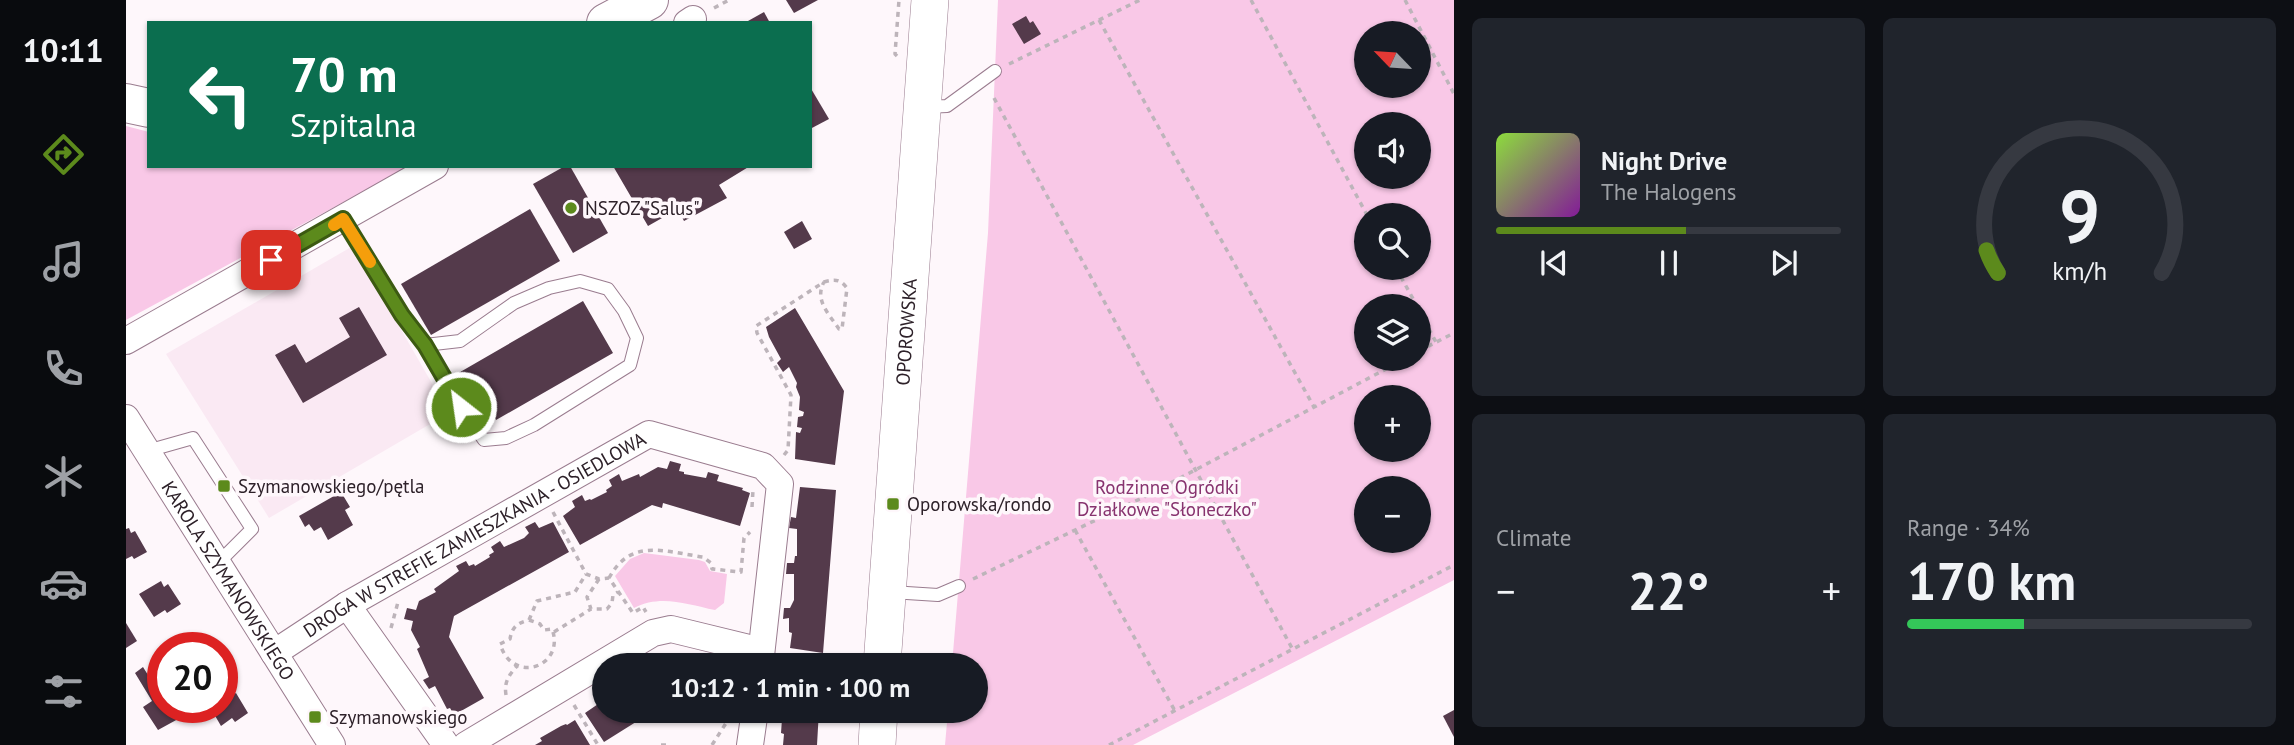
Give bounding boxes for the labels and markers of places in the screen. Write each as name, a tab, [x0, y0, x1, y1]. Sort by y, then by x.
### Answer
place label: NSZOZ "Salus"	[585, 196, 700, 220]
marker: NSZOZ "Salus"	[563, 200, 579, 216]
pin	[241, 230, 301, 290]
place label: Szymanowskiego/pętla	[238, 474, 425, 498]
marker: Szymanowskiego/pętla	[216, 478, 232, 494]
place label: Oporowska/rondo	[907, 492, 1052, 516]
marker: Oporowska/rondo	[885, 496, 901, 512]
place label: Szymanowskiego	[329, 705, 467, 729]
marker: Szymanowskiego	[307, 709, 323, 725]

